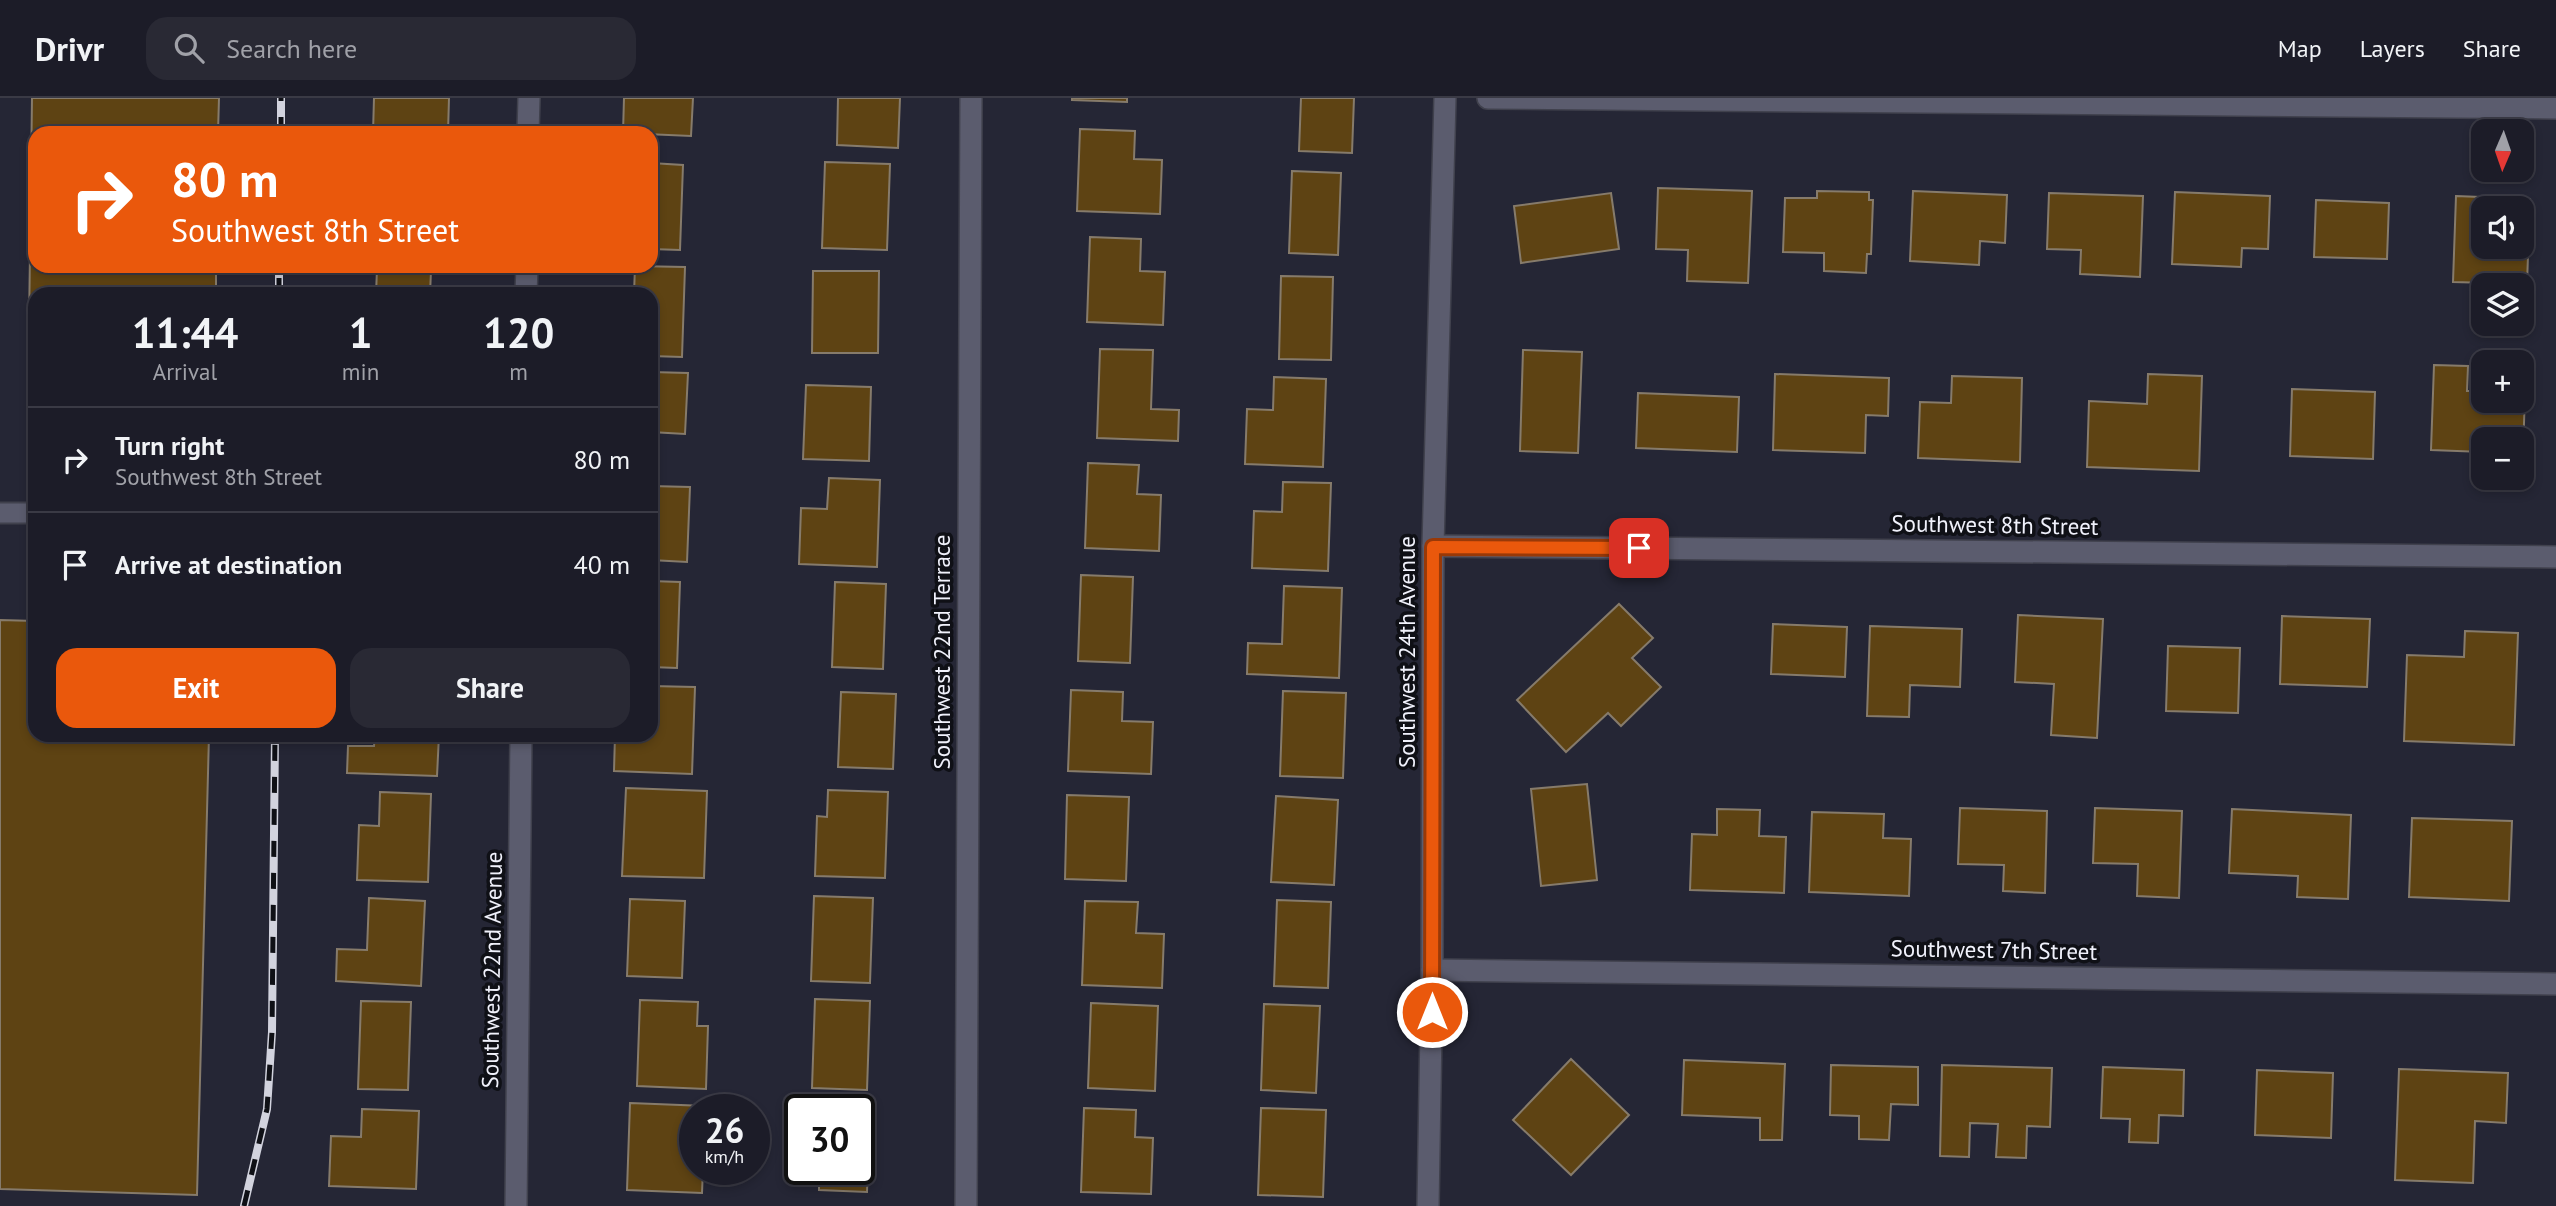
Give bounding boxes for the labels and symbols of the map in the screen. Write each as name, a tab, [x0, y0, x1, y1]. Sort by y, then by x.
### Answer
north arrow	[2471, 119, 2534, 182]
street label: Southwest 8th Street	[1891, 508, 2099, 541]
pin	[1609, 518, 1669, 578]
street label: Southwest 22nd Terrace	[927, 535, 956, 769]
street label: Southwest 24th Avenue	[1392, 536, 1421, 768]
street label: Southwest 22nd Avenue	[475, 851, 508, 1088]
street label: Southwest 7th Street	[1891, 933, 2098, 966]
position arrow	[1395, 975, 1469, 1049]
speed limit sign: 30	[784, 1094, 875, 1185]

